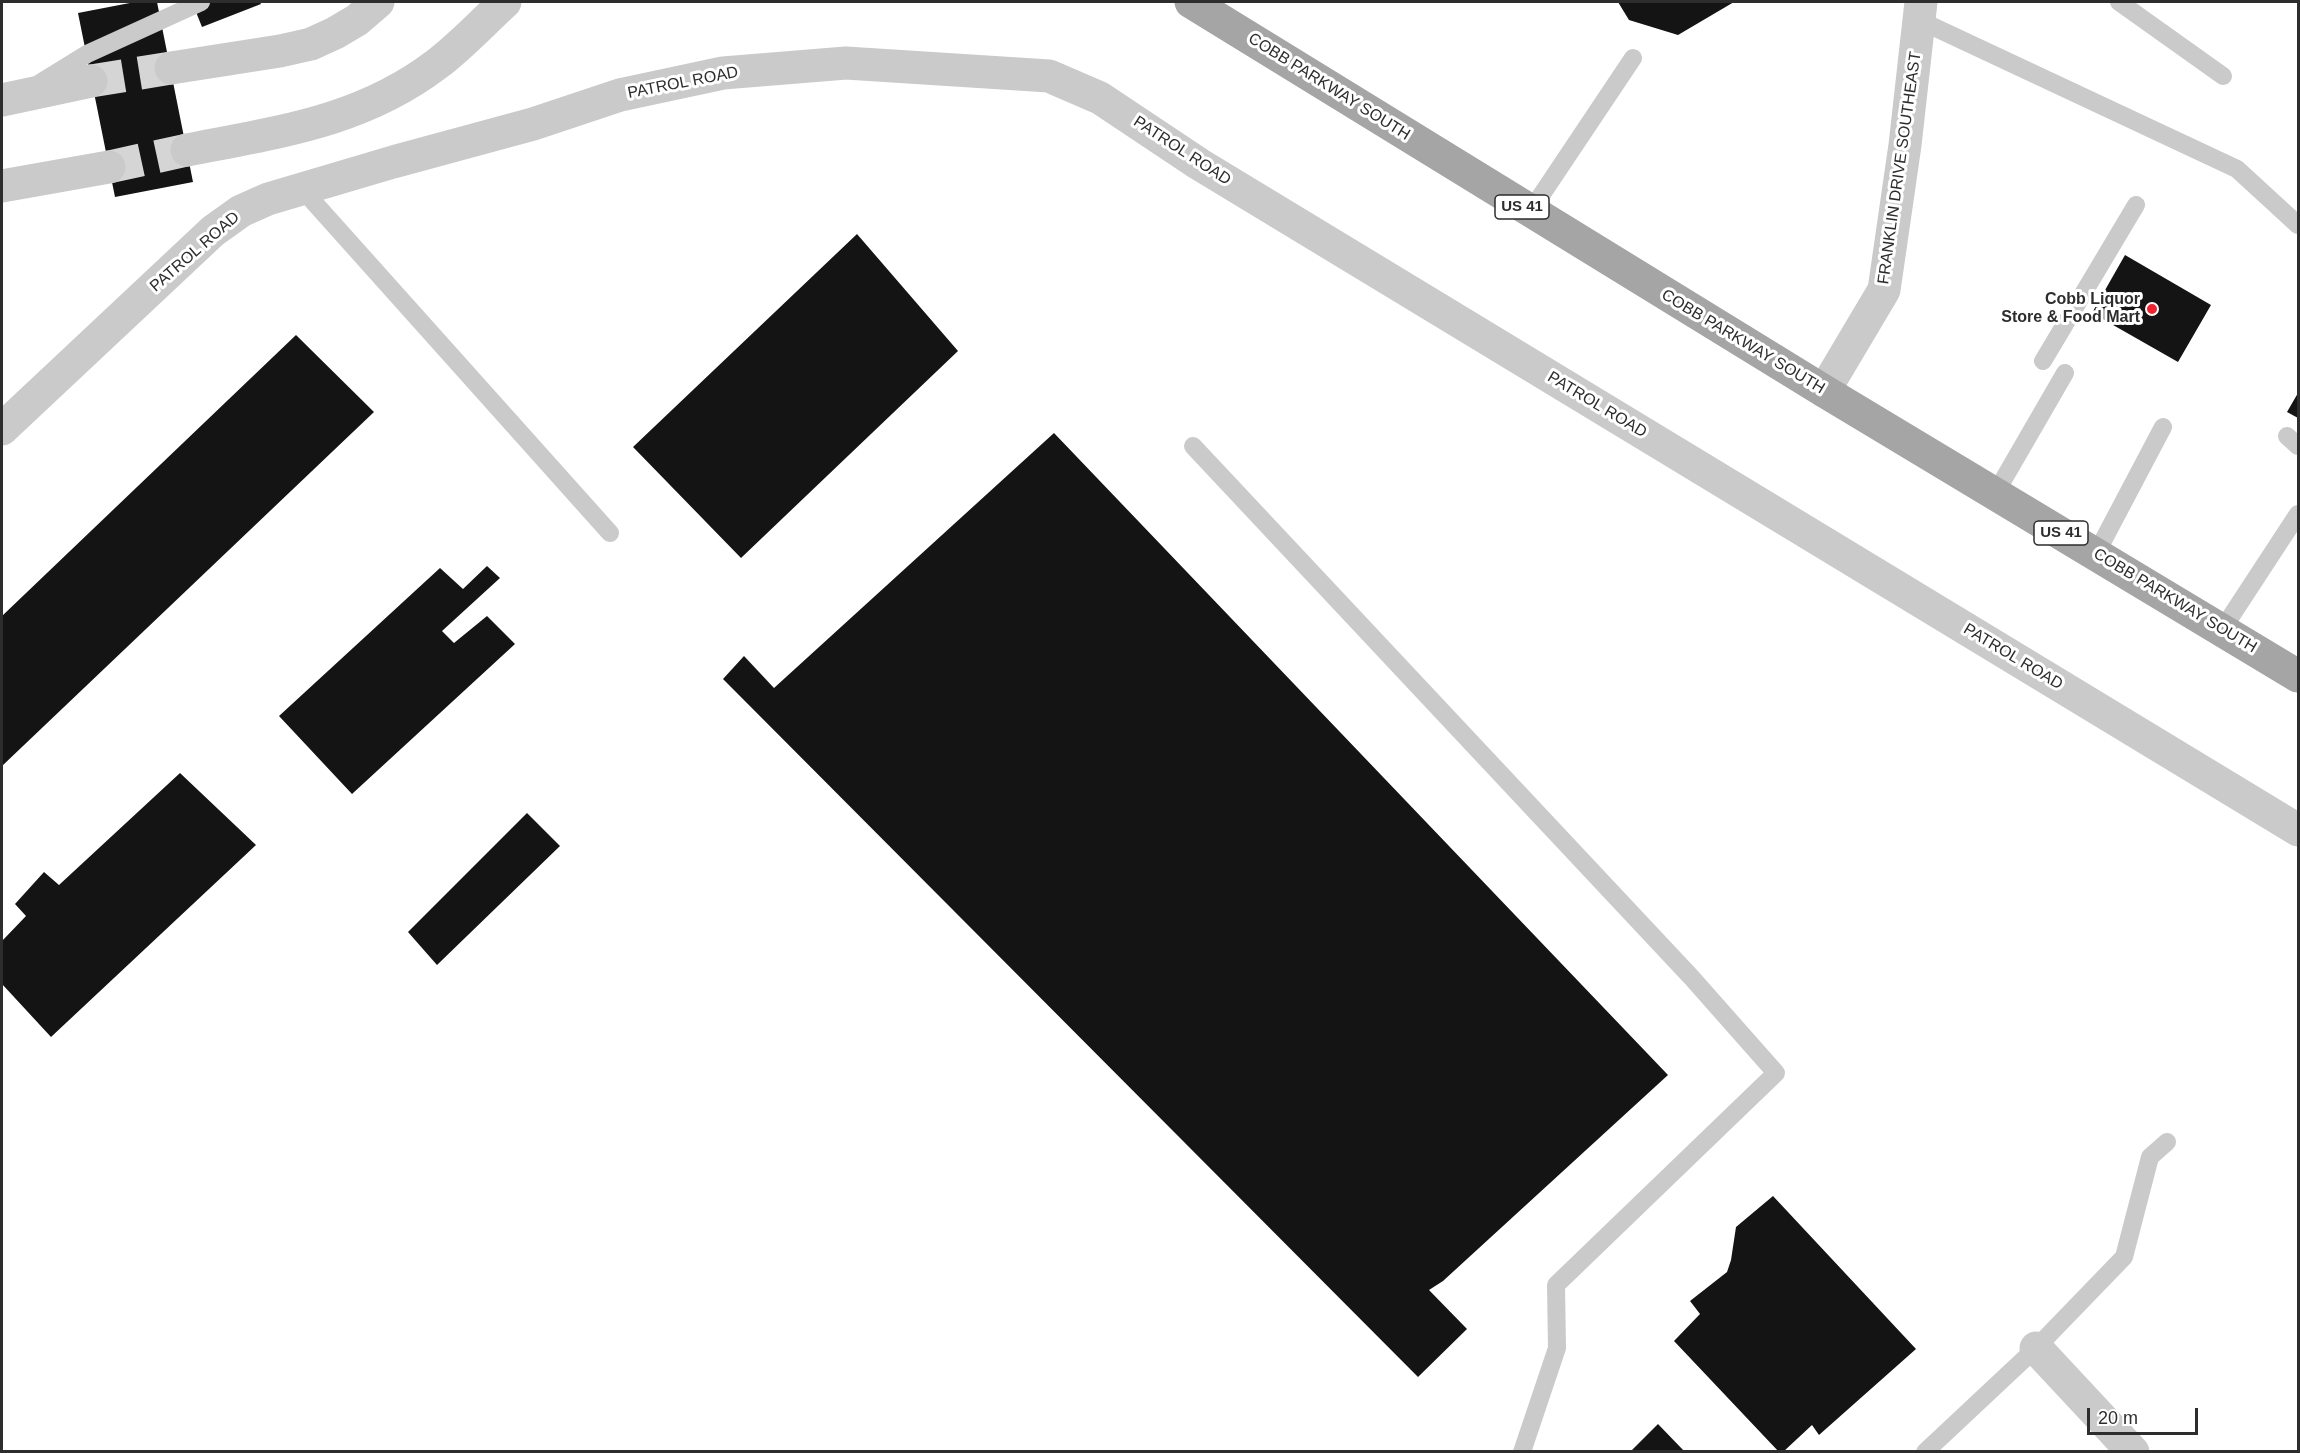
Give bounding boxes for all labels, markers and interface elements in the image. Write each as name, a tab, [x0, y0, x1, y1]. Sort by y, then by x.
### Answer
street label: COBB PARKWAY SOUTH	[1245, 29, 1413, 145]
street label: FRANKLIN DRIVE SOUTHEAST	[1874, 50, 1926, 286]
street label: PATROL ROAD	[626, 63, 740, 103]
street label: PATROL ROAD	[1130, 112, 1234, 190]
road number: US 41	[1495, 195, 1549, 219]
street label: PATROL ROAD	[146, 208, 244, 296]
street label: COBB PARKWAY SOUTH	[1658, 286, 1828, 398]
place label: Cobb Liquor Store & Food Mart	[2001, 290, 2140, 328]
marker: Cobb Liquor Store & Food Mart	[2145, 302, 2159, 316]
street label: PATROL ROAD	[1544, 368, 1650, 442]
road number: US 41	[2034, 521, 2088, 545]
street label: COBB PARKWAY SOUTH	[2090, 545, 2260, 657]
street label: PATROL ROAD	[1960, 620, 2066, 694]
scale bar	[2090, 1396, 2201, 1434]
text: 20 m	[2098, 1408, 2138, 1428]

